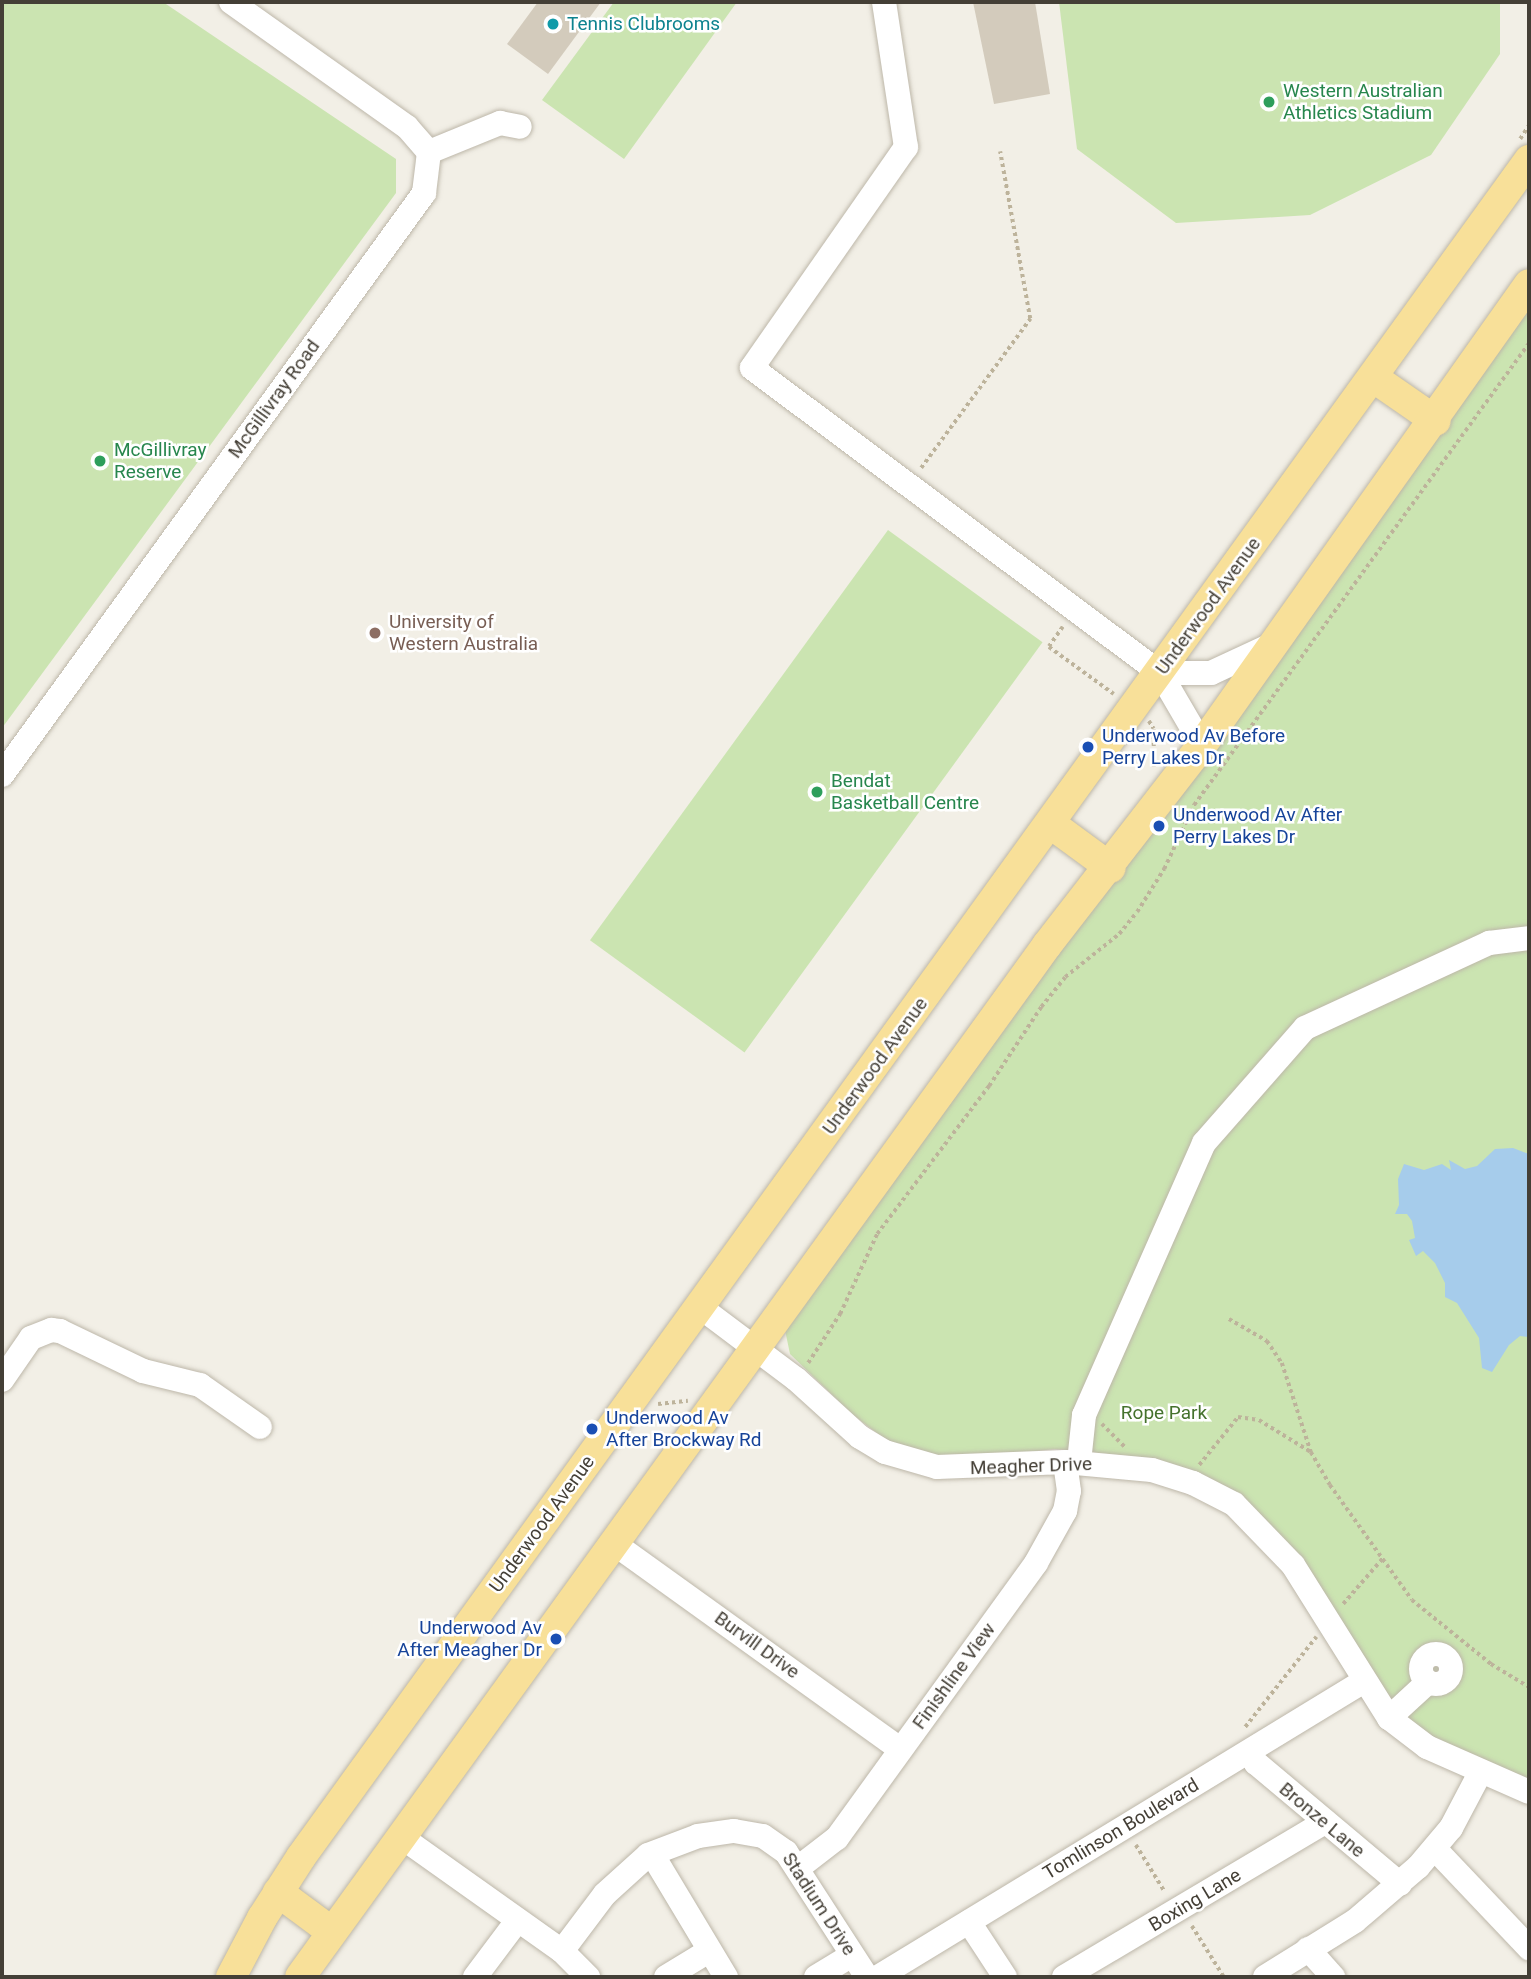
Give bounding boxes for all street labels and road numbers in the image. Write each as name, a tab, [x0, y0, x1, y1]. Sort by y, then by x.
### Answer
street label: McGillivray Road	[223, 335, 325, 463]
street label: Underwood Avenue	[1151, 533, 1265, 679]
street label: Underwood Avenue	[818, 993, 932, 1139]
street label: Underwood Avenue	[485, 1451, 599, 1597]
street label: Meagher Drive	[970, 1452, 1092, 1480]
street label: Burvill Drive	[710, 1607, 804, 1683]
street label: Finishline View	[908, 1618, 1000, 1734]
street label: Tomlinson Boulevard	[1039, 1773, 1203, 1885]
street label: Bronze Lane	[1275, 1778, 1369, 1862]
street label: Stadium Drive	[777, 1848, 861, 1960]
street label: Boxing Lane	[1145, 1864, 1245, 1936]

